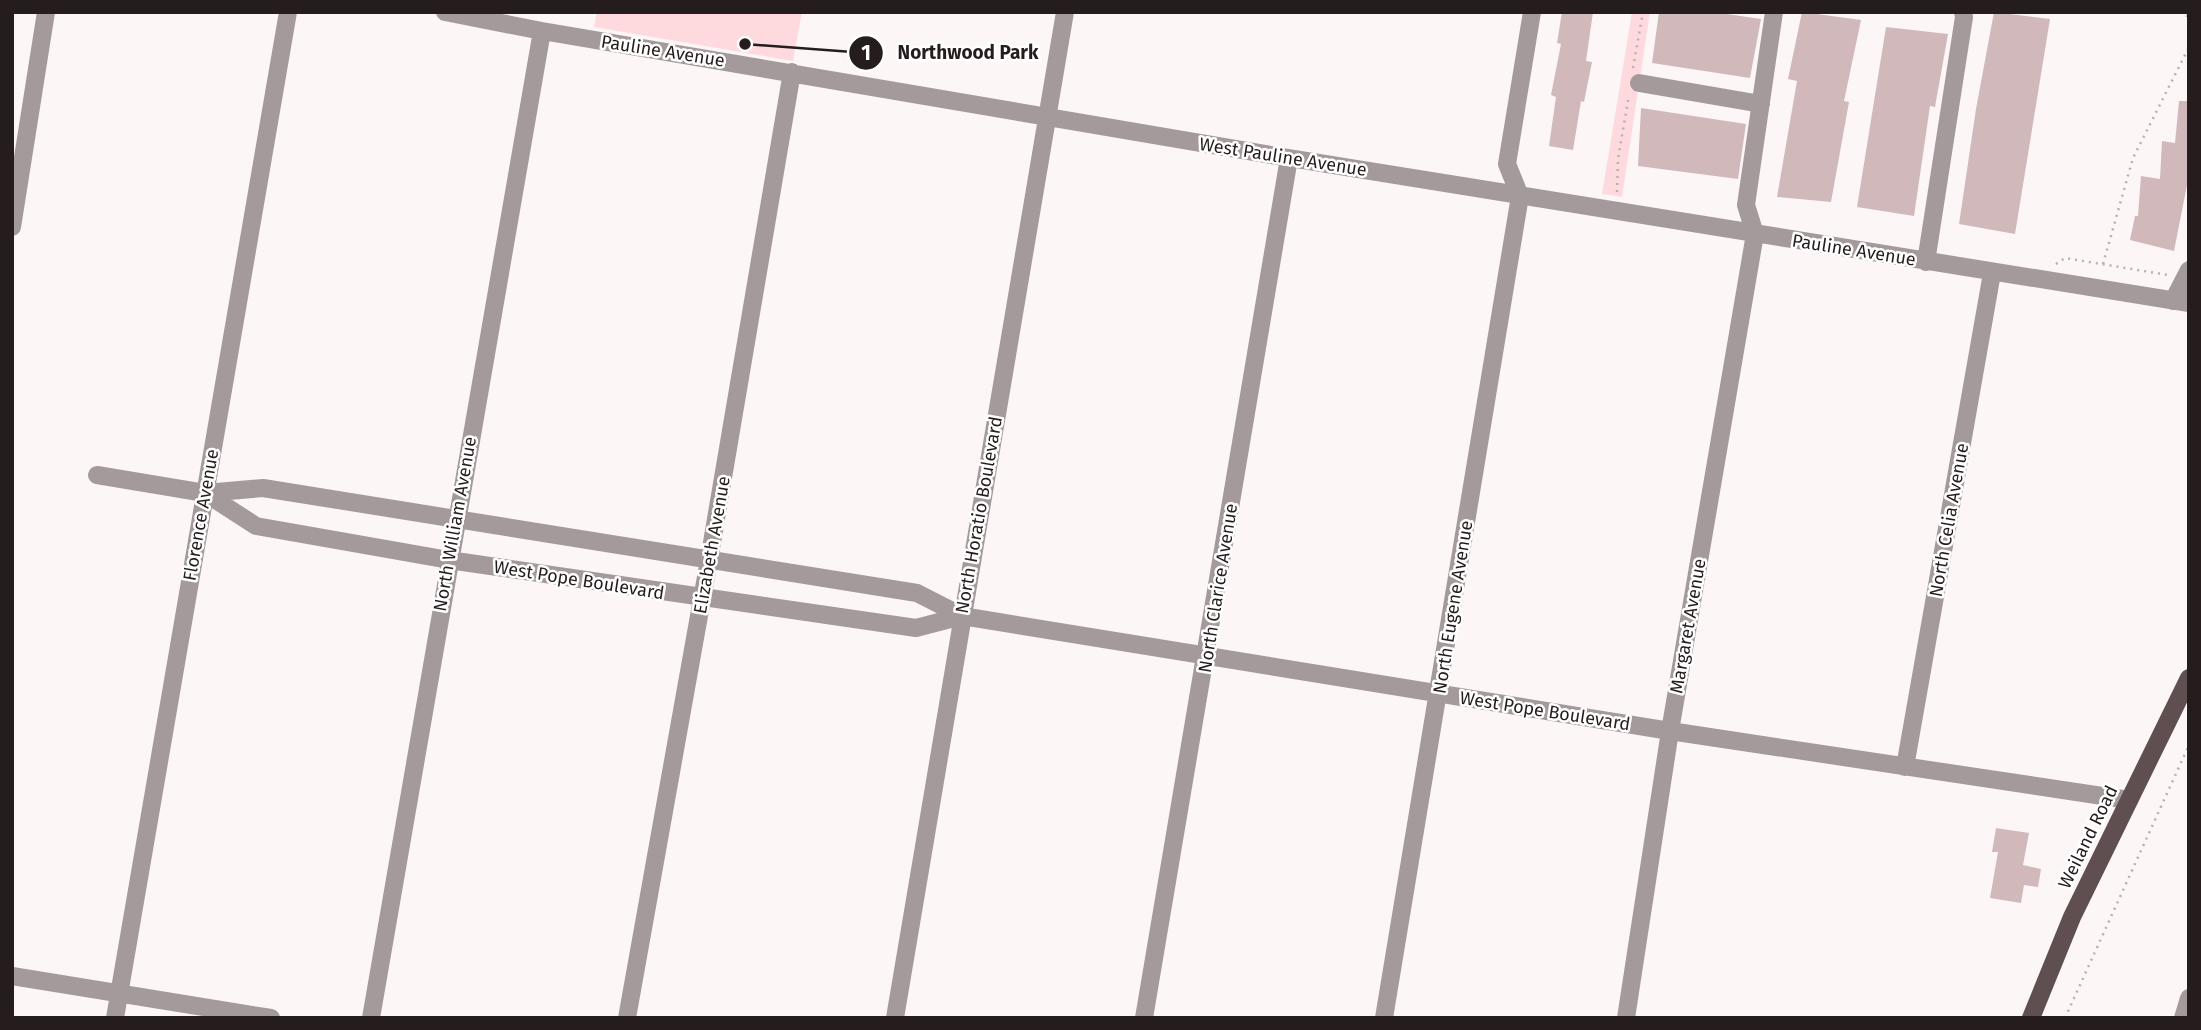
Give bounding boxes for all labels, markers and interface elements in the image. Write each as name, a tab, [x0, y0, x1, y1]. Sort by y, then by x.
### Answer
street label: Pauline Avenue	[600, 30, 726, 72]
callout: Northwood Park	[849, 33, 1052, 73]
text: 1	[861, 40, 871, 66]
text: Northwood Park	[898, 41, 1039, 64]
street label: West Pauline Avenue	[1198, 133, 1368, 181]
street label: Pauline Avenue	[1791, 229, 1917, 271]
street label: North Horatio Boulevard	[951, 415, 1007, 615]
street label: North William Avenue	[429, 435, 481, 613]
street label: North Celia Avenue	[1925, 441, 1973, 599]
street label: Florence Avenue	[179, 447, 223, 583]
street label: Elizabeth Avenue	[689, 474, 735, 616]
street label: North Clarice Avenue	[1194, 502, 1242, 674]
street label: North Eugene Avenue	[1428, 519, 1478, 695]
street label: West Pope Boulevard	[492, 556, 666, 604]
street label: Margaret Avenue	[1665, 557, 1711, 695]
street label: West Pope Boulevard	[1458, 687, 1632, 735]
street label: Weiland Road	[2054, 782, 2122, 892]

